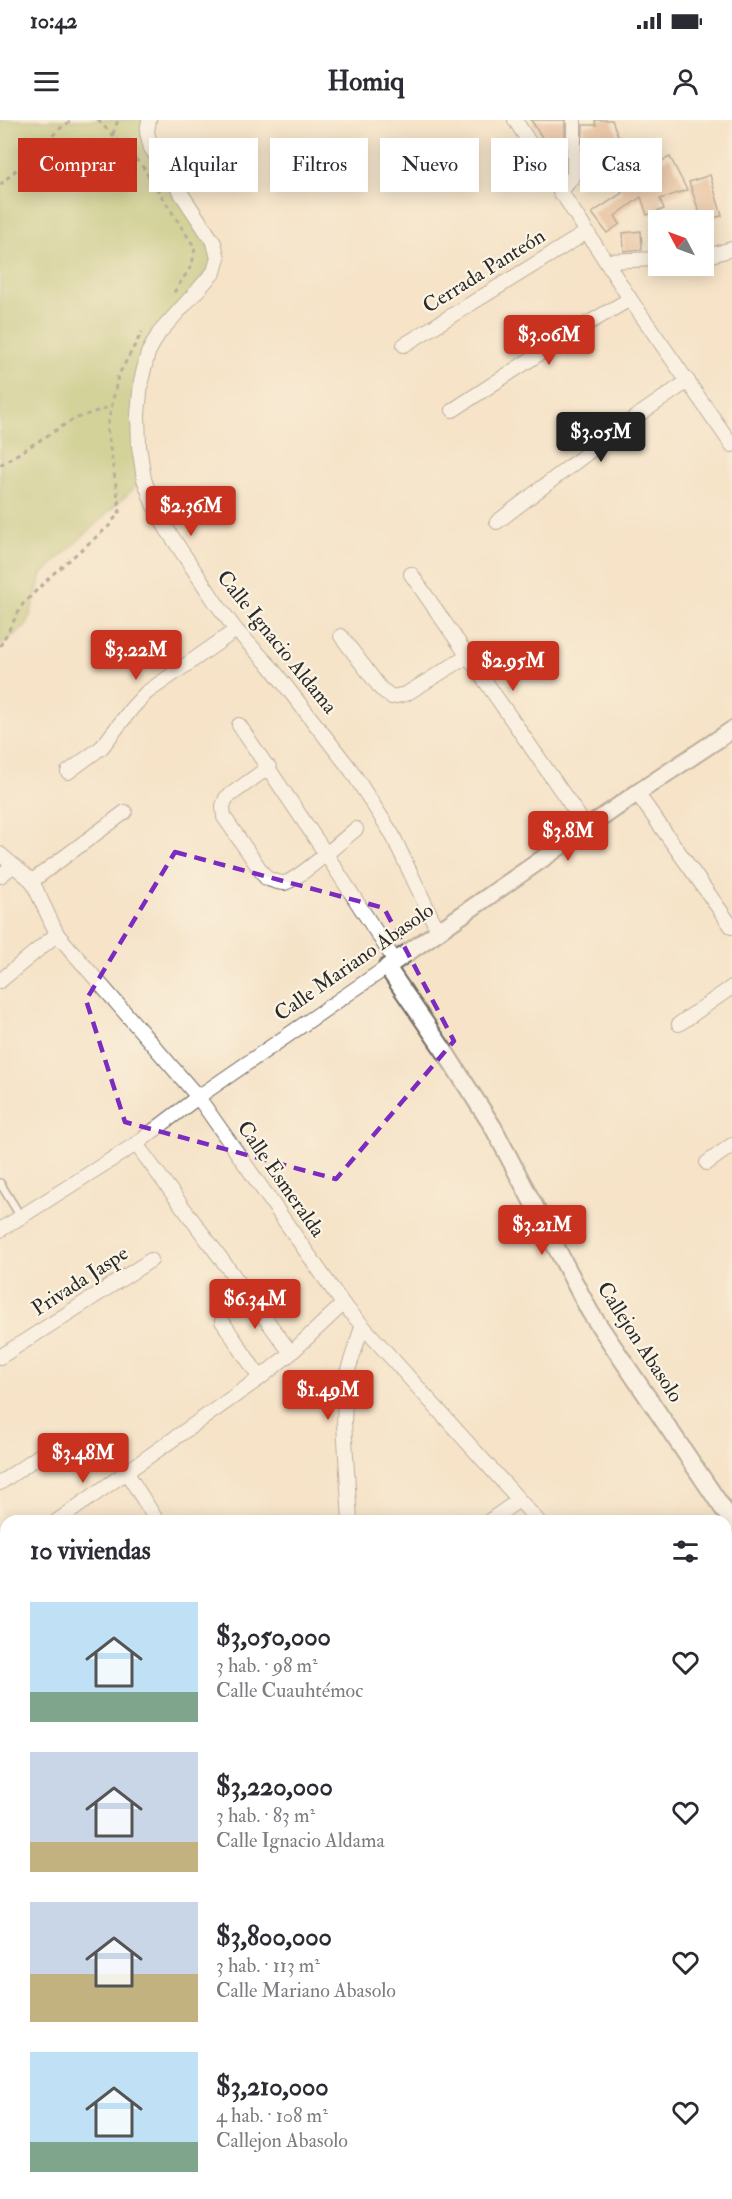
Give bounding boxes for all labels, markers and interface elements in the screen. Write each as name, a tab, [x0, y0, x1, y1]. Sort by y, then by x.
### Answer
text: 10:42	[30, 7, 77, 35]
icon: menu	[30, 65, 63, 98]
text: Homiq	[328, 65, 404, 98]
icon: person	[669, 65, 702, 98]
chip: Comprar	[18, 138, 137, 192]
chip: Alquilar	[149, 138, 258, 192]
chip: Filtros	[270, 138, 368, 192]
chip: Nuevo	[380, 138, 479, 192]
chip: Piso	[491, 138, 568, 192]
chip: Casa	[580, 138, 662, 192]
north arrow	[648, 210, 714, 276]
map controls	[648, 210, 714, 276]
street label: Cerrada Panteón	[418, 223, 550, 319]
pin: $3.06M	[500, 315, 598, 366]
text: $3.06M	[518, 322, 580, 347]
pin: $3.05M	[552, 412, 650, 463]
text: $3.05M	[570, 419, 632, 444]
pin: $2.36M	[142, 486, 240, 537]
text: $2.36M	[160, 493, 222, 518]
street label: Calle Ignacio Aldama	[211, 565, 343, 720]
pin: $3.22M	[87, 630, 185, 681]
text: $3.22M	[105, 637, 167, 662]
pin: $2.95M	[464, 641, 562, 692]
text: $2.95M	[481, 648, 545, 673]
pin: $3.8M	[526, 811, 610, 862]
text: $3.8M	[542, 818, 594, 843]
street label: Calle Mariano Abasolo	[269, 897, 439, 1027]
street label: Calle Esmeralda	[231, 1116, 331, 1243]
pin: $3.21M	[493, 1205, 591, 1256]
text: $3.21M	[512, 1212, 572, 1237]
street label: Privada Jaspe	[27, 1240, 134, 1322]
street label: Callejon Abasolo	[591, 1277, 689, 1407]
pin: $6.34M	[206, 1279, 304, 1330]
text: $6.34M	[223, 1286, 287, 1311]
pin: $1.49M	[279, 1370, 377, 1421]
text: $1.49M	[296, 1377, 360, 1402]
pin: $3.48M	[34, 1433, 132, 1484]
text: $3.48M	[52, 1440, 114, 1465]
text: 10 viviendas	[30, 1535, 151, 1567]
icon: filters	[669, 1535, 702, 1568]
text: $3,050,000	[216, 1621, 331, 1653]
icon: home	[78, 1626, 150, 1698]
icon: heart	[669, 1646, 702, 1679]
text: 3 hab. · 98 m²	[216, 1653, 318, 1678]
text: Calle Cuauhtémoc	[216, 1678, 363, 1703]
text: $3,220,000	[216, 1771, 333, 1803]
icon: home	[78, 1776, 150, 1848]
icon: heart	[669, 1796, 702, 1829]
text: 3 hab. · 83 m²	[216, 1803, 315, 1828]
text: Calle Ignacio Aldama	[216, 1828, 385, 1853]
text: $3,800,000	[216, 1921, 332, 1953]
icon: home	[78, 1926, 150, 1998]
icon: heart	[669, 1946, 702, 1979]
text: 3 hab. · 113 m²	[216, 1953, 320, 1978]
text: Calle Mariano Abasolo	[216, 1978, 396, 2003]
text: $3,210,000	[216, 2071, 329, 2103]
icon: home	[78, 2076, 150, 2148]
icon: heart	[669, 2096, 702, 2129]
text: 4 hab. · 108 m²	[216, 2103, 328, 2128]
text: Callejon Abasolo	[216, 2128, 348, 2153]

